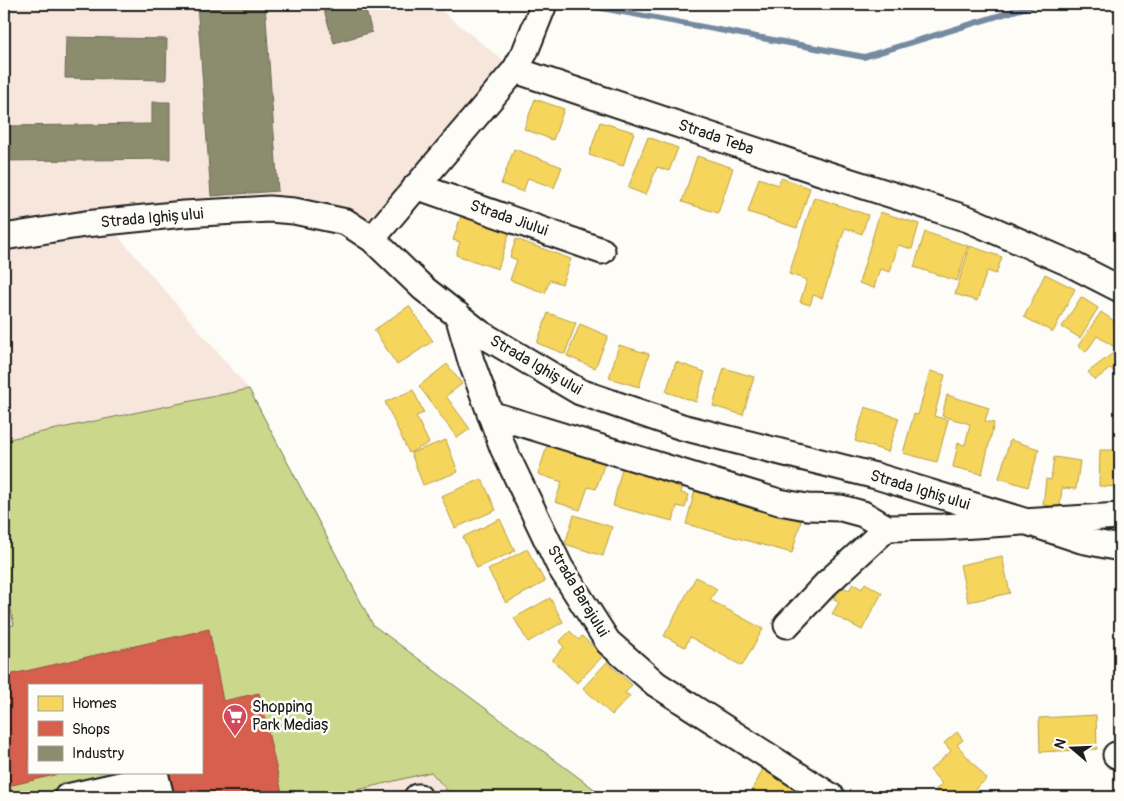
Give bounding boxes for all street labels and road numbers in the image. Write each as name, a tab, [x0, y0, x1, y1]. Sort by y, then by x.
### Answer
street label: Strada Teba	[675, 115, 757, 159]
street label: Strada Jiului	[467, 195, 551, 241]
street label: Strada Ighișului	[100, 204, 204, 232]
street label: Strada Ighișului	[486, 331, 586, 400]
street label: Strada Ighișului	[868, 465, 972, 515]
street label: Strada Barajului	[543, 542, 613, 641]

